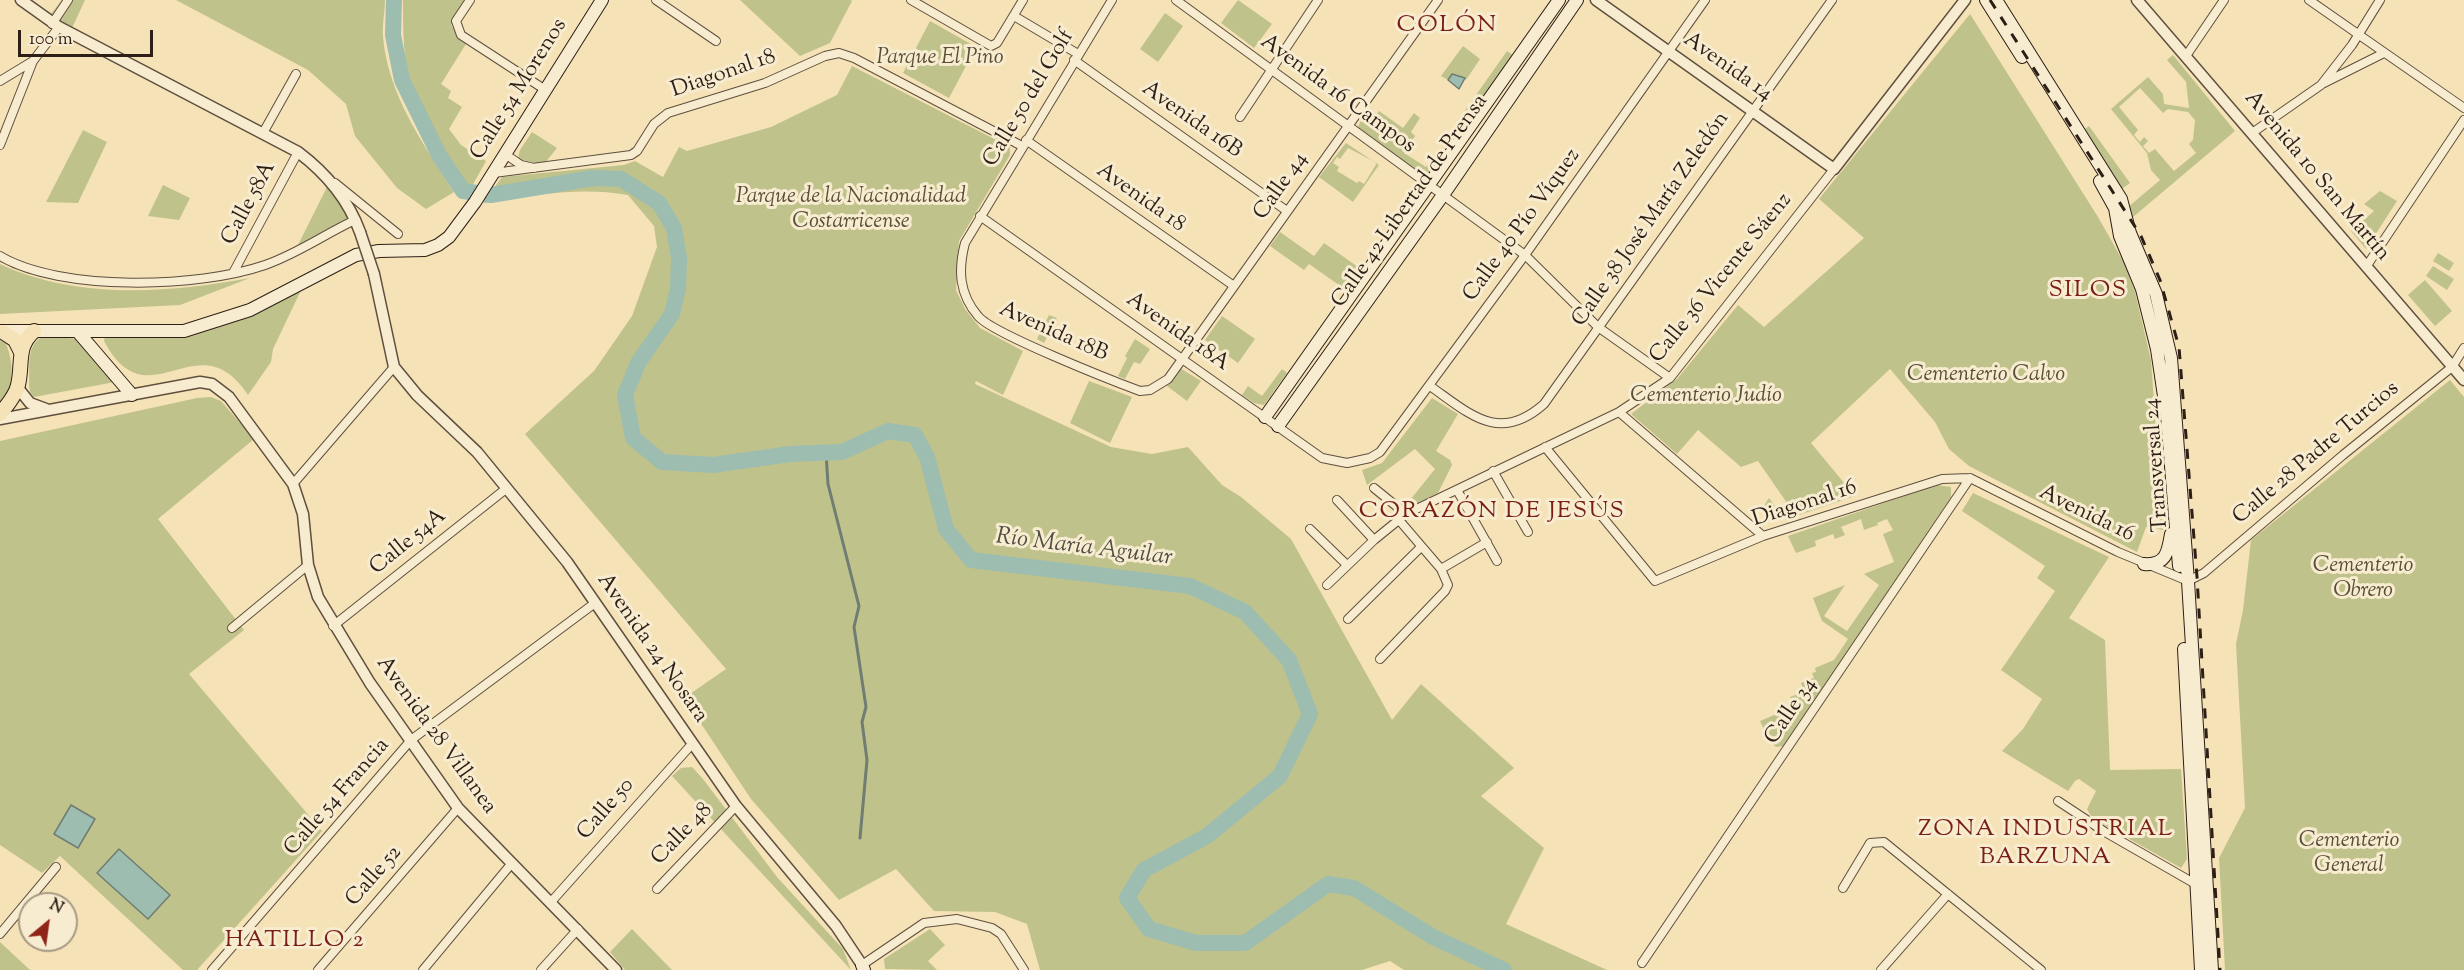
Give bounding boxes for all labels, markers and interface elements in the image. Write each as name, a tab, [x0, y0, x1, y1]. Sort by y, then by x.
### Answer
district label: COLÓN	[1396, 13, 1498, 41]
street label: Calle 54 Morenos	[466, 14, 574, 166]
scale bar	[21, 18, 156, 56]
street label: Calle 50 del Golf	[979, 26, 1081, 172]
text: 100 m	[29, 27, 73, 53]
street label: Avenida 14	[1677, 28, 1777, 108]
street label: Avenida 16 Campos	[1254, 30, 1420, 160]
street label: Diagonal 18	[668, 45, 780, 105]
park label: Parque El Pino	[876, 46, 1004, 72]
street label: Avenida 16B	[1136, 77, 1246, 165]
street label: Avenida 10 San Martín	[2237, 87, 2395, 267]
street label: Calle 42 Libertad de Prensa	[1327, 90, 1495, 314]
street label: Calle 38 José María Zeledón	[1568, 107, 1736, 333]
street label: Calle 40 Pío Víquez	[1459, 144, 1587, 308]
street label: Calle 44	[1249, 148, 1315, 226]
street label: Calle 58A	[217, 158, 283, 250]
street label: Avenida 18	[1090, 159, 1190, 239]
park label: Parque de la Nacionalidad Costarricense	[736, 185, 966, 236]
street label: Calle 36 Vicente Sáenz	[1645, 189, 1799, 369]
district label: SILOS	[2049, 278, 2127, 306]
street label: Avenida 18A	[1120, 288, 1234, 378]
street label: Avenida 18B	[994, 297, 1112, 369]
park label: Cementerio Calvo	[1907, 363, 2065, 389]
street label: Calle 28 Padre Turcios	[2228, 377, 2406, 531]
park label: Cementerio Judío	[1630, 384, 1782, 410]
street label: Transversal 24	[2140, 397, 2176, 533]
street label: Diagonal 16	[1749, 476, 1861, 534]
street label: Avenida 16	[2034, 481, 2138, 549]
district label: CORAZÓN DE JESÚS	[1359, 499, 1625, 527]
street label: Calle 54A	[365, 504, 453, 582]
water label: Río María Aguilar	[994, 524, 1174, 574]
park label: Cementerio Obrero	[2313, 554, 2413, 606]
street label: Avenida 24 Nosara	[590, 569, 712, 729]
street label: Avenida 28 Villanea	[369, 652, 501, 820]
street label: Calle 34	[1760, 674, 1824, 750]
street label: Calle 54 Francia	[280, 734, 396, 862]
street label: Calle 50	[573, 774, 641, 846]
street label: Calle 48	[647, 798, 719, 872]
district label: ZONA INDUSTRIAL BARZUNA	[1918, 817, 2174, 873]
park label: Cementerio General	[2299, 829, 2399, 880]
street label: Calle 52	[341, 841, 409, 913]
north arrow	[18, 892, 78, 952]
text: N	[45, 894, 67, 921]
district label: HATILLO 2	[225, 928, 365, 956]

